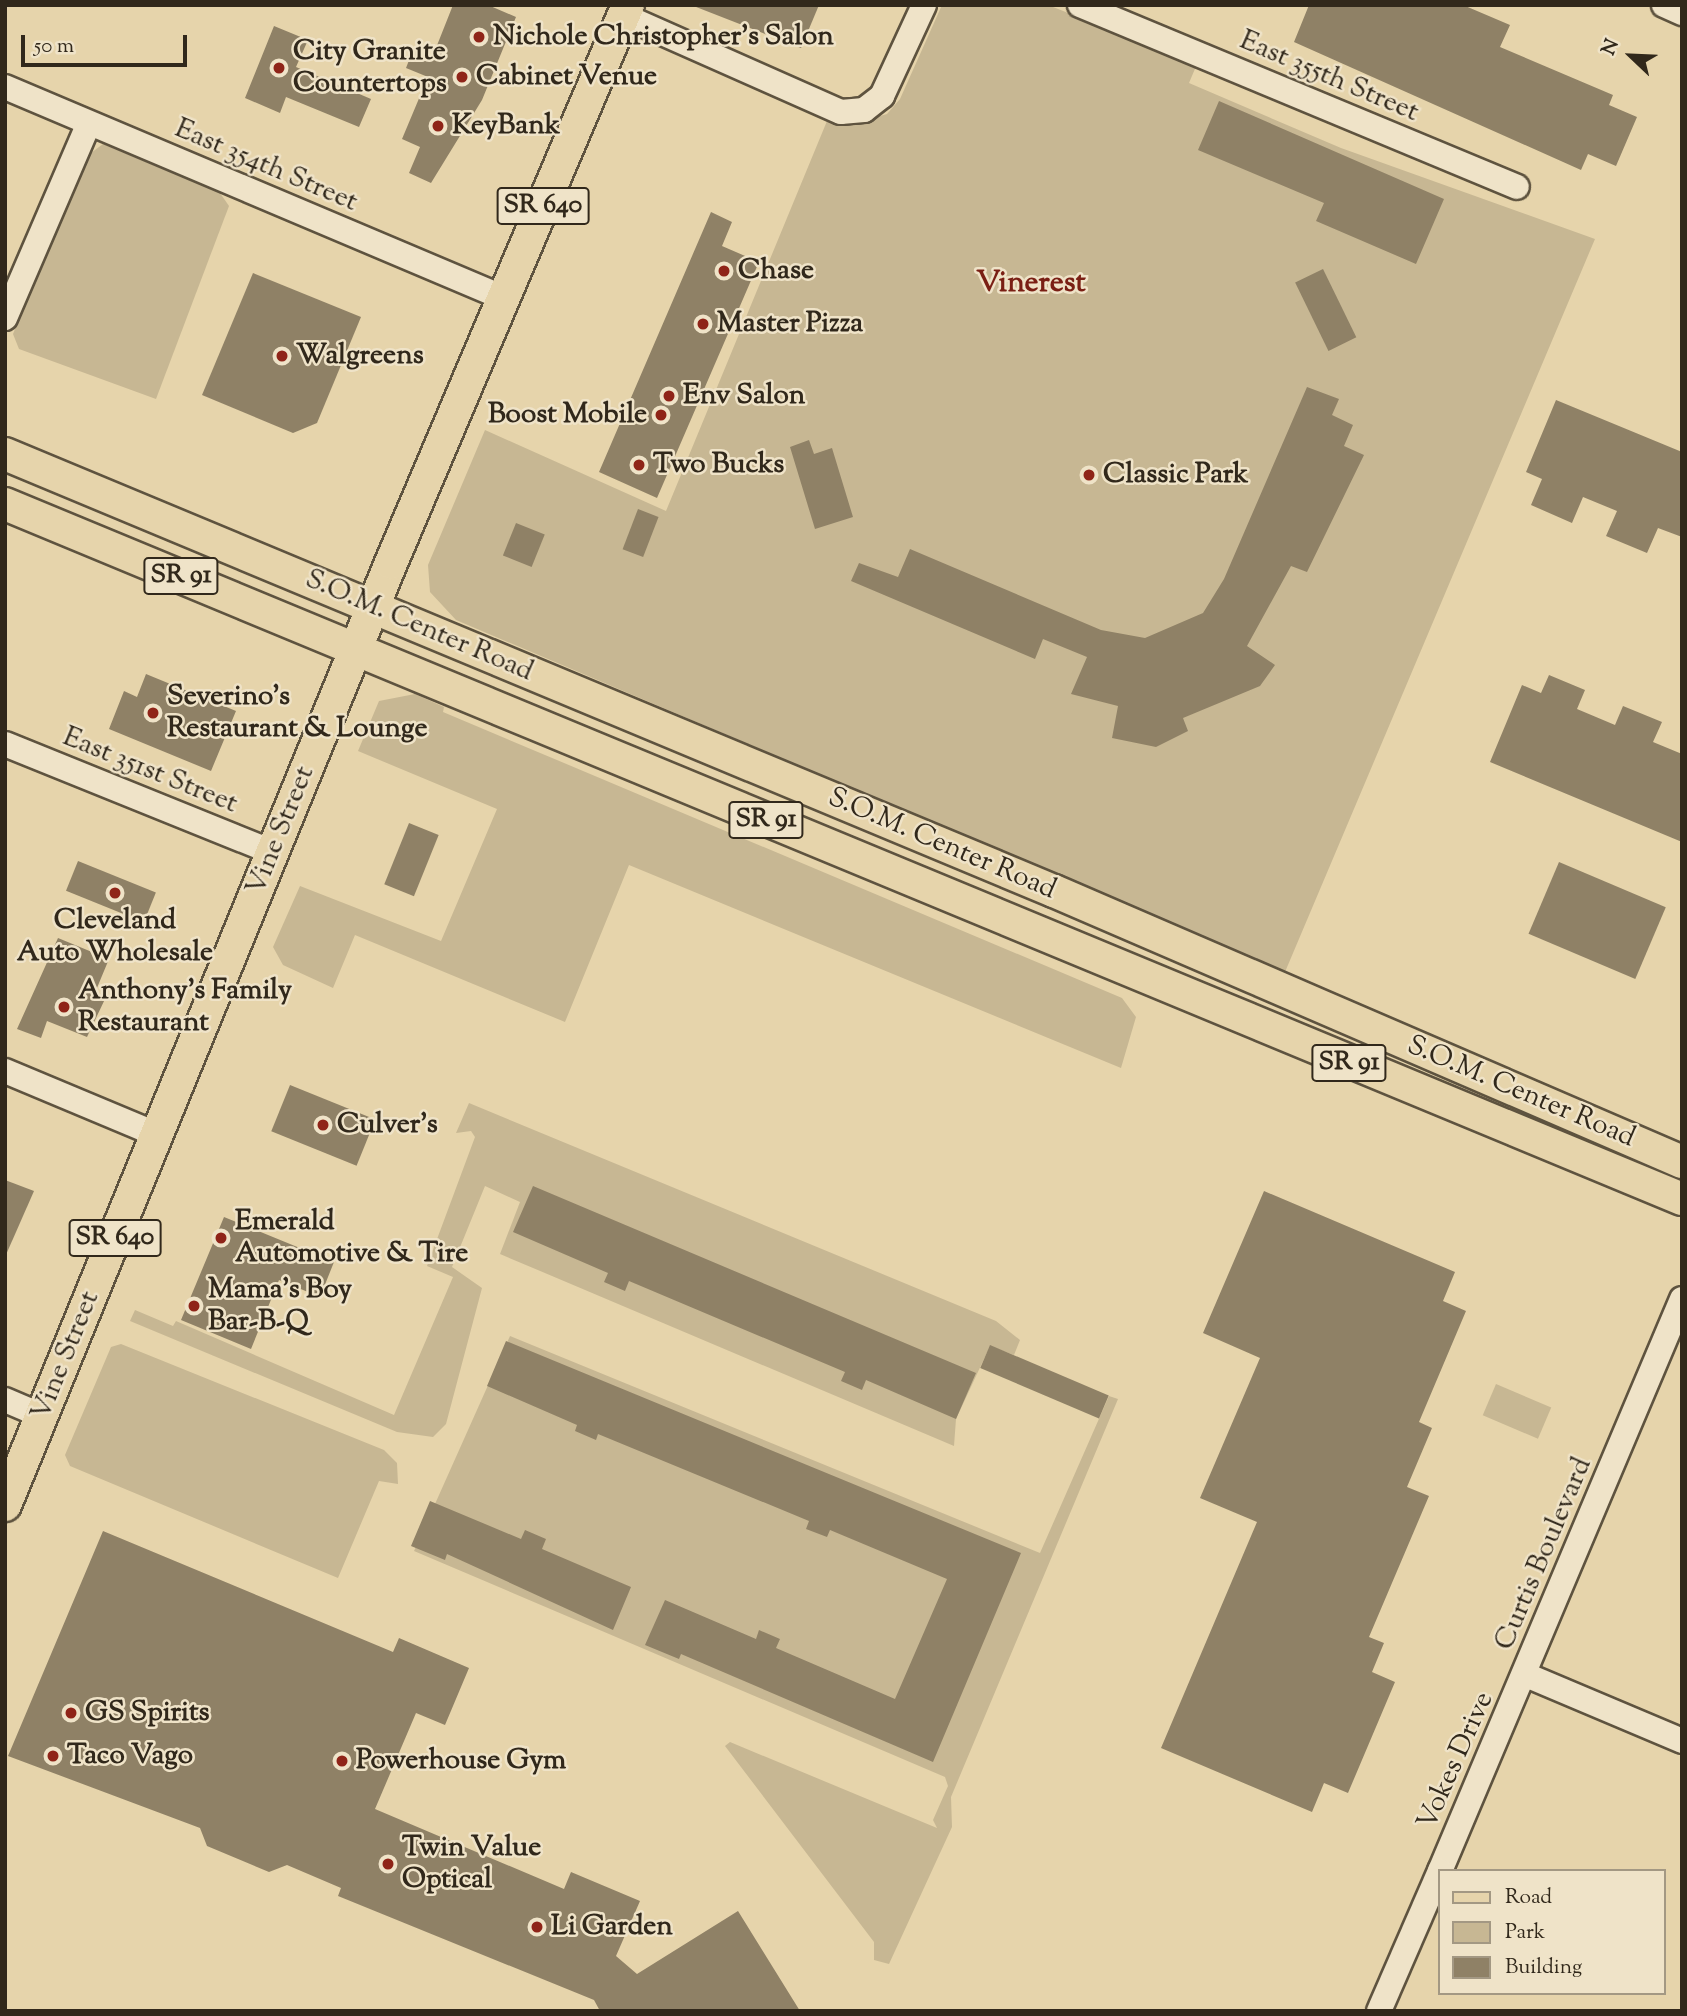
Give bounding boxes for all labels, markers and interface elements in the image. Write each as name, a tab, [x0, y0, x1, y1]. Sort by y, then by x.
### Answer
place label: Nichole Christopher's Salon	[493, 20, 834, 54]
scale bar	[24, 21, 191, 65]
north arrow	[1596, 21, 1666, 91]
street label: East 355th Street	[1234, 24, 1424, 130]
marker: Nichole Christopher's Salon	[471, 29, 487, 45]
text: 50 m	[34, 32, 74, 62]
place label: City Granite Countertops	[293, 35, 447, 101]
text: N	[1596, 35, 1627, 60]
marker: City Granite Countertops	[271, 60, 287, 76]
place label: Cabinet Venue	[476, 60, 657, 94]
marker: Cabinet Venue	[454, 69, 470, 85]
place label: KeyBank	[452, 109, 560, 143]
street label: East 354th Street	[170, 112, 362, 220]
marker: KeyBank	[430, 118, 446, 134]
road number: SR 640	[496, 183, 590, 228]
place label: Chase	[738, 254, 814, 288]
marker: Chase	[716, 263, 732, 279]
district label: Vinerest	[976, 266, 1086, 302]
place label: Master Pizza	[717, 307, 863, 341]
marker: Master Pizza	[695, 316, 711, 332]
place label: Walgreens	[296, 339, 424, 373]
marker: Walgreens	[274, 348, 290, 364]
place label: Env Salon	[683, 379, 805, 413]
marker: Env Salon	[661, 388, 677, 404]
place label: Boost Mobile	[488, 398, 647, 432]
marker: Boost Mobile	[653, 407, 669, 423]
place label: Two Bucks	[653, 448, 784, 482]
marker: Two Bucks	[631, 457, 647, 473]
place label: Classic Park	[1103, 458, 1248, 492]
marker: Classic Park	[1081, 467, 1097, 483]
road number: SR 91	[142, 554, 220, 598]
street label: S.O.M. Center Road	[300, 563, 538, 689]
place label: Severino's Restaurant & Lounge	[167, 680, 427, 746]
marker: Severino's Restaurant & Lounge	[145, 705, 161, 721]
street label: East 351st Street	[58, 721, 242, 821]
street label: Vine Street	[240, 761, 322, 901]
street label: S.O.M. Center Road	[823, 781, 1061, 907]
road number: SR 91	[728, 798, 804, 842]
marker: Cleveland Auto Wholesale	[107, 885, 123, 901]
place label: Cleveland Auto Wholesale	[17, 904, 213, 970]
place label: Anthony's Family Restaurant	[78, 974, 292, 1040]
marker: Anthony's Family Restaurant	[56, 999, 72, 1015]
street label: S.O.M. Center Road	[1402, 1029, 1640, 1155]
road number: SR 91	[1310, 1040, 1388, 1086]
place label: Culver's	[337, 1108, 438, 1142]
marker: Culver's	[315, 1117, 331, 1133]
place label: Emerald Automotive & Tire	[235, 1205, 468, 1271]
road number: SR 640	[68, 1216, 162, 1260]
marker: Emerald Automotive & Tire	[213, 1230, 229, 1246]
place label: Mama's Boy Bar-B-Q	[208, 1273, 352, 1339]
street label: Vine Street	[25, 1286, 107, 1426]
marker: Mama's Boy Bar-B-Q	[186, 1298, 202, 1314]
street label: Curtis Boulevard	[1488, 1453, 1600, 1655]
street label: Vokes Drive	[1411, 1687, 1501, 1835]
place label: GS Spirits	[85, 1696, 209, 1730]
marker: GS Spirits	[63, 1705, 79, 1721]
place label: Taco Vago	[67, 1739, 193, 1773]
place label: Powerhouse Gym	[356, 1744, 566, 1778]
marker: Taco Vago	[45, 1748, 61, 1764]
marker: Powerhouse Gym	[334, 1753, 350, 1769]
place label: Twin Value Optical	[402, 1831, 541, 1897]
marker: Twin Value Optical	[380, 1856, 396, 1872]
legend	[1438, 1869, 1666, 1995]
text: Road	[1505, 1883, 1552, 1913]
place label: Li Garden	[551, 1910, 673, 1944]
text: Park	[1505, 1918, 1545, 1948]
marker: Li Garden	[529, 1919, 545, 1935]
text: Building	[1505, 1953, 1582, 1983]

